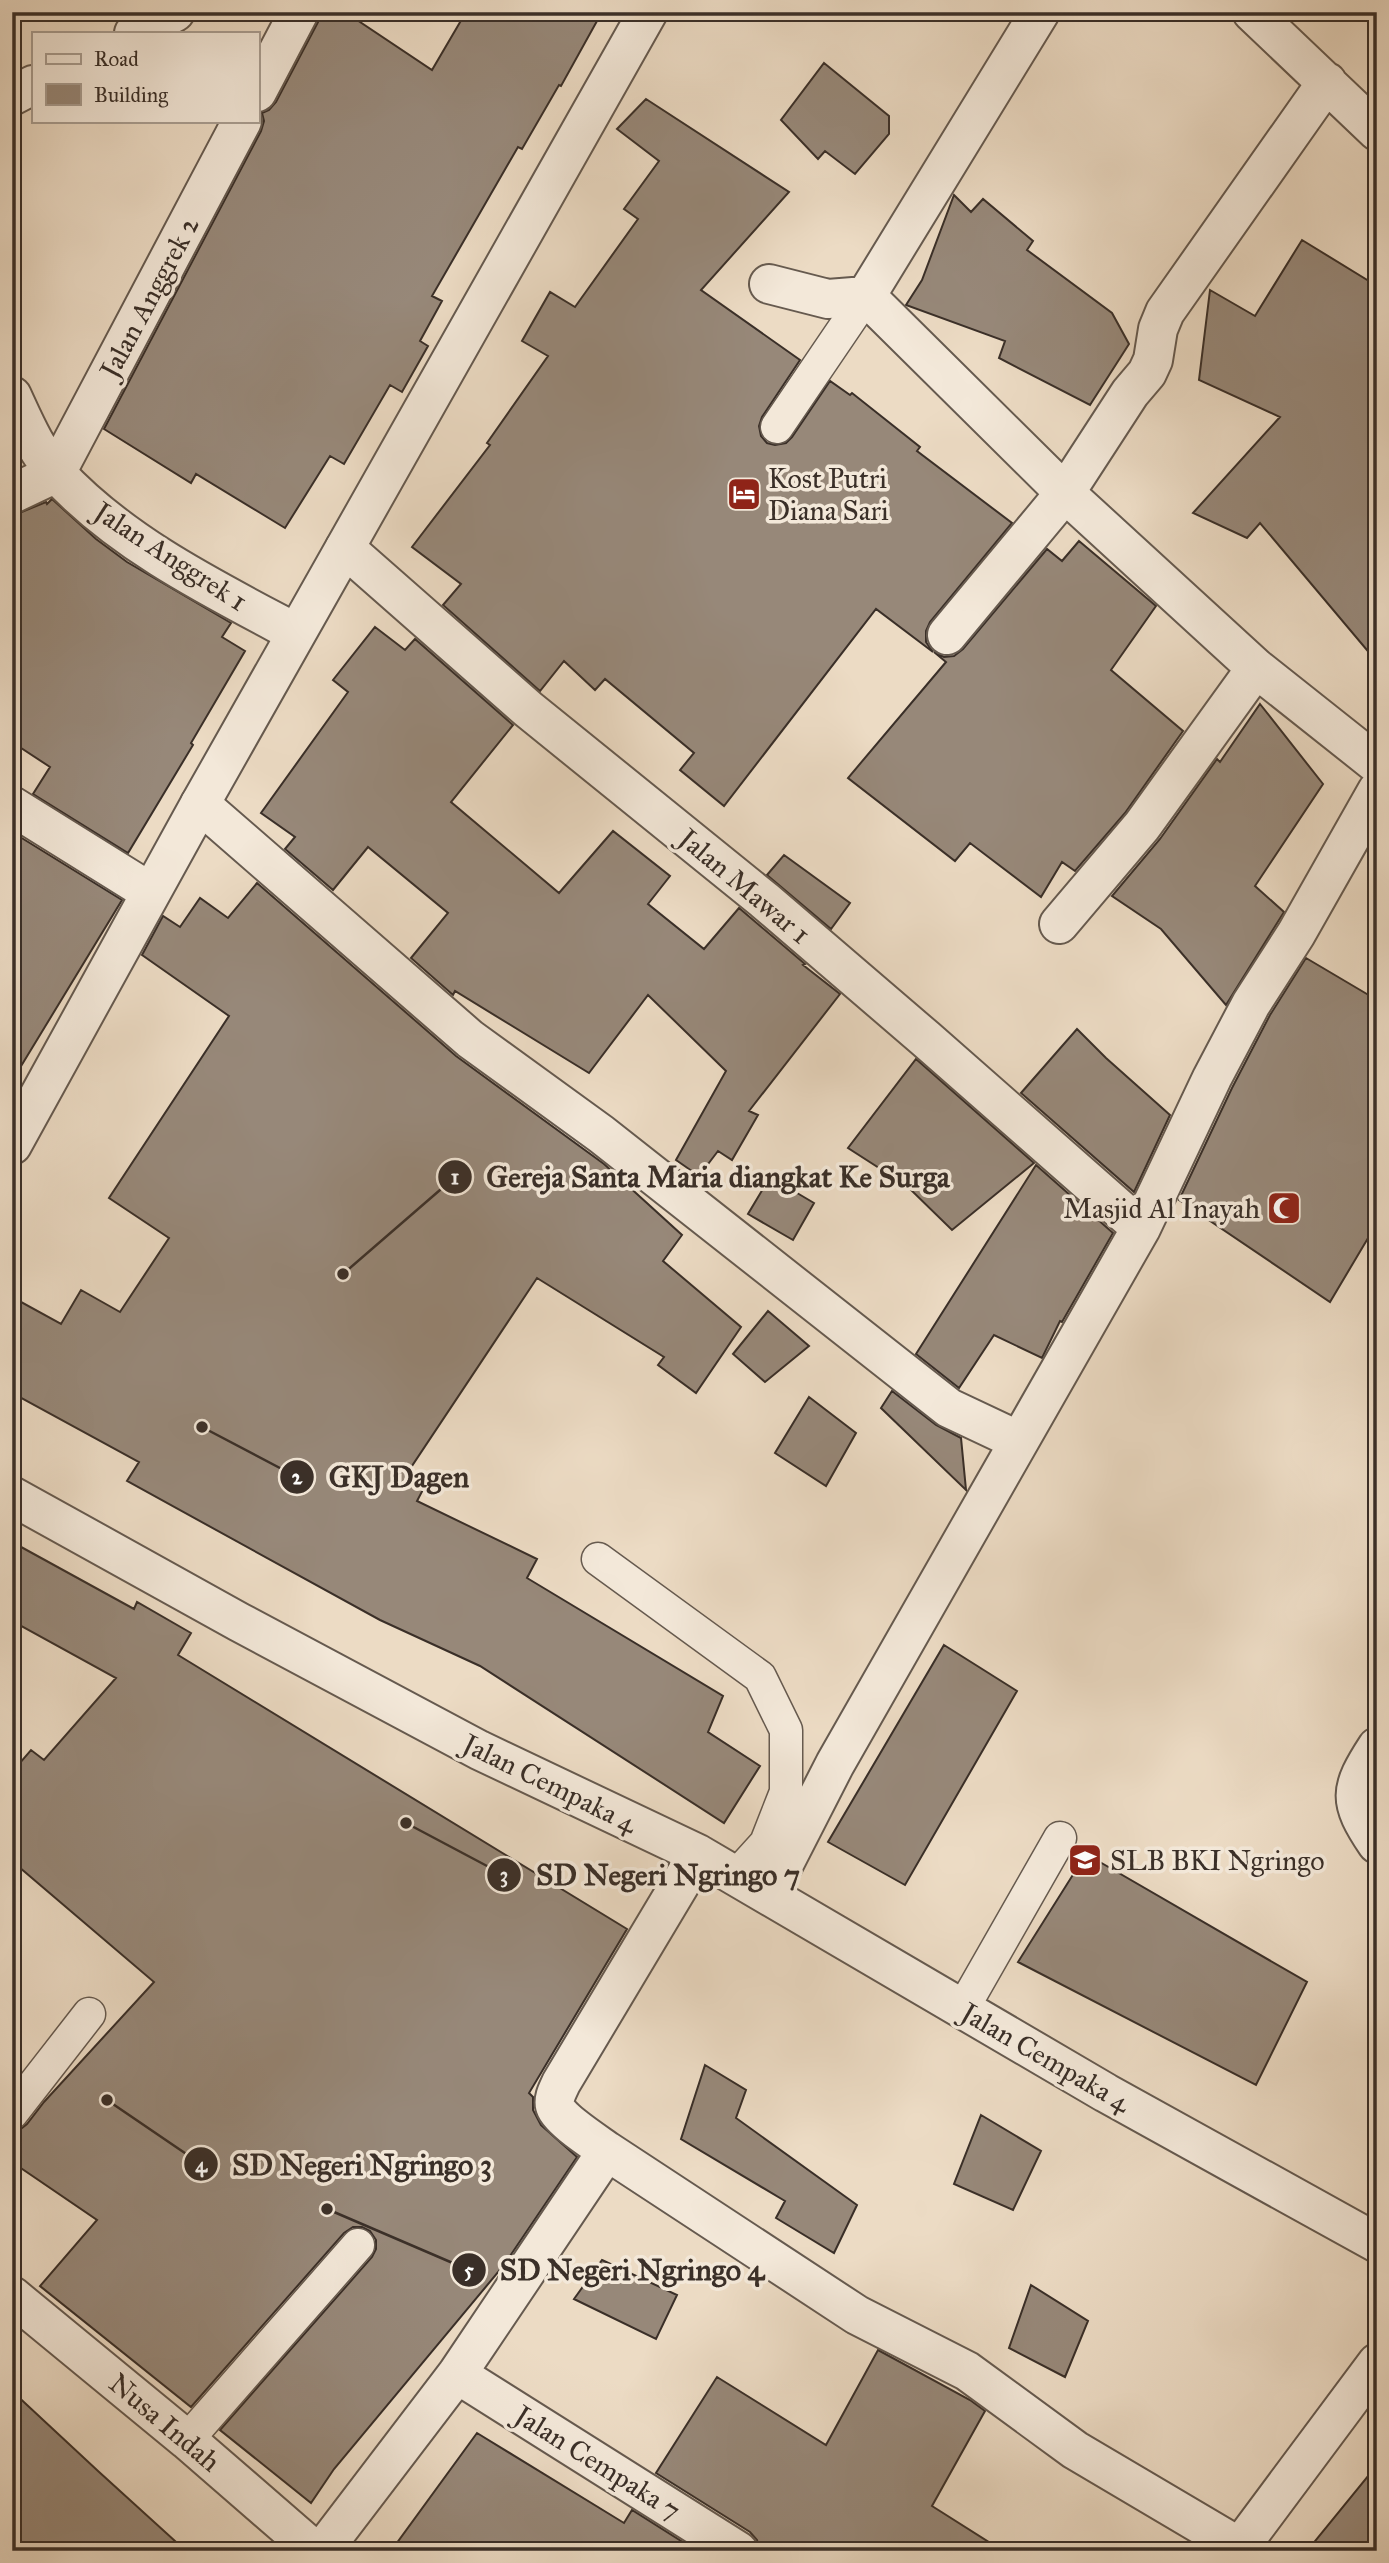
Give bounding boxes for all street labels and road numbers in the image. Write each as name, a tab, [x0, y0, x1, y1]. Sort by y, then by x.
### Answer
street label: Jalan Anggrek 2	[91, 210, 207, 387]
street label: Jalan Anggrek 1	[85, 492, 254, 619]
street label: Jalan Mawar 1	[669, 819, 818, 952]
street label: Jalan Cempaka 4	[454, 1725, 644, 1841]
street label: Jalan Cempaka 4	[952, 1993, 1138, 2121]
street label: Nusa Indah	[102, 2366, 228, 2479]
street label: Jalan Cempaka 7	[506, 2396, 687, 2527]

